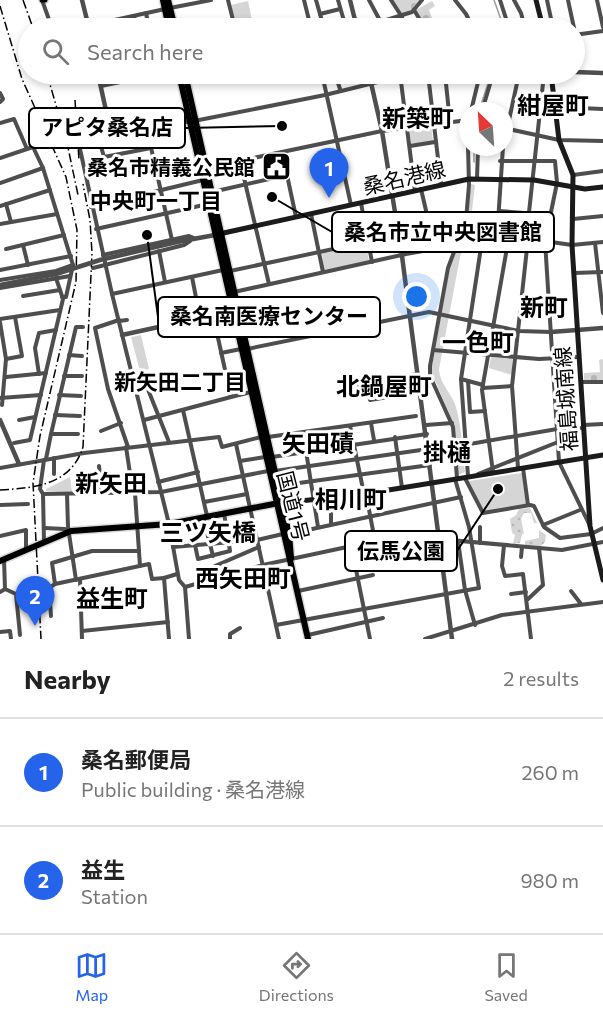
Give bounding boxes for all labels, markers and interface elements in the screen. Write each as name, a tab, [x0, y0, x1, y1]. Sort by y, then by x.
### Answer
search box	[18, 18, 585, 84]
icon: search	[39, 35, 72, 68]
text: Search here	[87, 38, 203, 65]
district label: 紺屋町	[517, 90, 589, 119]
north arrow	[459, 102, 513, 156]
district label: 新築町	[382, 103, 454, 132]
callout: アピタ桑名店	[29, 108, 185, 148]
text: アピタ桑名店	[41, 113, 173, 140]
pin: 1	[310, 148, 348, 198]
public building icon: 桑名市精義公民館	[260, 150, 292, 182]
place label: 桑名市精義公民館	[87, 154, 255, 179]
street label: 桑名港線	[360, 155, 448, 199]
district label: 中央町一丁目	[90, 187, 222, 214]
callout: 桑名市立中央図書館	[332, 212, 554, 252]
text: 桑名市立中央図書館	[344, 218, 542, 245]
your location	[402, 282, 431, 311]
district label: 新町	[520, 292, 568, 321]
callout: 桑名南医療センター	[158, 297, 380, 337]
text: 桑名南医療センター	[170, 302, 368, 329]
district label: 一色町	[442, 327, 514, 356]
street label: 福島城南線	[549, 346, 581, 452]
district label: 新矢田二丁目	[114, 368, 246, 395]
district label: 北鍋屋町	[336, 371, 432, 400]
district label: 矢田磧	[282, 428, 354, 457]
district label: 掛樋	[423, 437, 471, 466]
district label: 新矢田	[75, 468, 147, 497]
street label: 国道1号	[273, 468, 315, 544]
district label: 相川町	[315, 484, 387, 513]
district label: 三ツ矢橋	[160, 517, 256, 546]
callout: 伝馬公園	[345, 531, 457, 571]
text: 伝馬公園	[357, 537, 445, 564]
district label: 西矢田町	[195, 563, 291, 592]
pin: 2	[15, 576, 54, 626]
district label: 益生町	[76, 583, 148, 612]
text: Nearby	[24, 663, 111, 694]
text: 2 results	[503, 666, 579, 690]
text: 桑名郵便局	[81, 746, 191, 773]
text: 1	[39, 760, 48, 784]
text: 260 m	[521, 760, 579, 784]
text: Public building · 桑名港線	[81, 777, 305, 801]
text: 益生	[81, 856, 125, 883]
text: 2	[38, 868, 49, 892]
text: 980 m	[520, 868, 579, 892]
text: Station	[81, 884, 148, 908]
tab: Map	[75, 949, 108, 1004]
tab: Directions	[259, 949, 334, 1004]
tab: Saved	[484, 949, 528, 1004]

